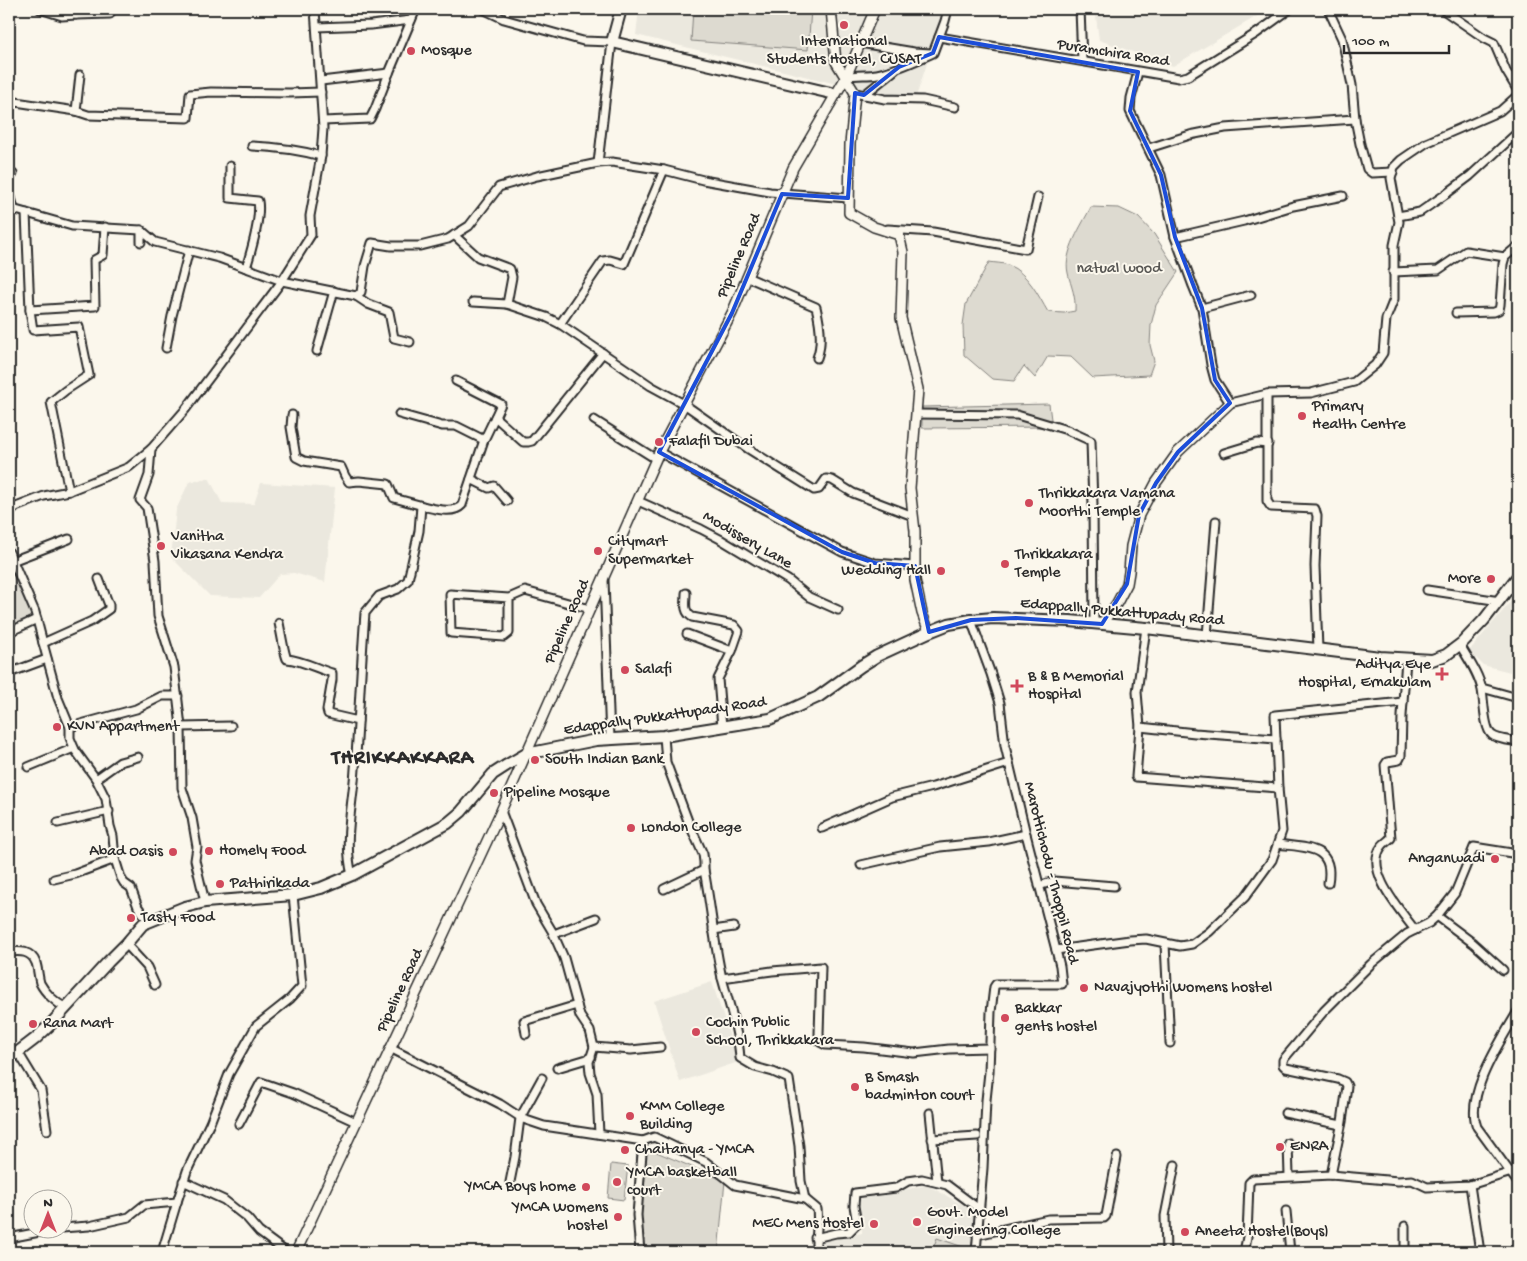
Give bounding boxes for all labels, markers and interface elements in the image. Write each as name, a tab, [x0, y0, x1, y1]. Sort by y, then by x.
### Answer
marker: International Students Hostel, CUSAT	[838, 19, 850, 31]
scale bar	[1344, 22, 1450, 54]
place label: International Students Hostel, CUSAT	[767, 33, 922, 70]
text: 100 m	[1351, 33, 1390, 51]
street label: Puramchira Road	[1055, 36, 1172, 72]
place label: Mosque	[421, 42, 472, 61]
marker: Mosque	[405, 45, 417, 57]
street label: Pipeline Road	[713, 209, 767, 302]
park label: natual wood	[1076, 260, 1163, 279]
place label: Primary Health Centre	[1311, 398, 1406, 435]
marker: Primary Health Centre	[1296, 410, 1308, 422]
place label: Falafil Dubai	[668, 433, 753, 452]
marker: Falafil Dubai	[653, 436, 665, 448]
place label: Thrikkakara Vamana Moorthi Temple	[1038, 485, 1176, 522]
marker: Thrikkakara Vamana Moorthi Temple	[1023, 497, 1035, 509]
street label: Modissery Lane	[699, 508, 796, 575]
place label: Vanitha Vikasana Kendra	[170, 528, 284, 565]
place label: Citymart Supermarket	[608, 533, 694, 570]
marker: Vanitha Vikasana Kendra	[155, 540, 167, 552]
marker: Citymart Supermarket	[592, 545, 604, 557]
place label: Thrikkakara Temple	[1014, 546, 1094, 583]
marker: Thrikkakara Temple	[999, 558, 1011, 570]
place label: Wedding Hall	[841, 562, 931, 581]
marker: Wedding Hall	[935, 565, 947, 577]
place label: More	[1448, 570, 1482, 589]
marker: More	[1485, 573, 1497, 585]
street label: Pipeline Road	[541, 576, 596, 668]
street label: Edappally Pukkattupady Road	[1019, 595, 1226, 632]
place label: Aditya Eye Hospital, Ernakulam	[1298, 656, 1432, 693]
place label: Salafi	[635, 661, 672, 680]
marker: Salafi	[619, 664, 631, 676]
marker: Aditya Eye Hospital, Ernakulam	[1435, 667, 1449, 681]
place label: B & B Memorial Hospital	[1027, 668, 1124, 705]
marker: B & B Memorial Hospital	[1010, 679, 1024, 693]
street label: Edappally Pukkattupady Road	[562, 693, 769, 741]
place label: KVN Appartment	[67, 718, 180, 737]
marker: KVN Appartment	[51, 721, 63, 733]
district label: THRIKKAKKARA	[330, 747, 475, 772]
place label: South Indian Bank	[545, 751, 665, 770]
marker: South Indian Bank	[529, 754, 541, 766]
street label: Marottichodu - Thoppil Road	[1018, 780, 1082, 968]
place label: Pipeline Mosque	[503, 784, 610, 803]
marker: Pipeline Mosque	[488, 787, 500, 799]
place label: London College	[641, 819, 742, 838]
marker: London College	[625, 822, 637, 834]
place label: Homely Food	[219, 842, 307, 861]
place label: Abad Oasis	[89, 843, 164, 862]
marker: Homely Food	[203, 845, 215, 857]
marker: Abad Oasis	[167, 846, 179, 858]
place label: Anganwadi	[1408, 850, 1485, 869]
marker: Anganwadi	[1489, 853, 1501, 865]
place label: Pathirikada	[229, 875, 311, 894]
marker: Pathirikada	[214, 878, 226, 890]
place label: Tasty Food	[140, 909, 216, 928]
marker: Tasty Food	[125, 912, 137, 924]
street label: Pipeline Road	[373, 945, 429, 1037]
place label: Navajyothi Womens hostel	[1094, 979, 1272, 998]
marker: Navajyothi Womens hostel	[1078, 982, 1090, 994]
place label: Bakkar gents hostel	[1014, 1000, 1097, 1037]
marker: Bakkar gents hostel	[999, 1012, 1011, 1024]
place label: Cochin Public School, Thrikkakara	[706, 1014, 835, 1051]
place label: Rana Mart	[43, 1015, 114, 1034]
marker: Rana Mart	[27, 1018, 39, 1030]
marker: Cochin Public School, Thrikkakara	[690, 1026, 702, 1038]
place label: B Smash badminton court	[864, 1069, 975, 1106]
marker: B Smash badminton court	[849, 1081, 861, 1093]
place label: KMM College Building	[639, 1098, 725, 1135]
marker: KMM College Building	[624, 1110, 636, 1122]
place label: ENRA	[1290, 1138, 1330, 1157]
place label: Chaitanya - YMCA	[635, 1141, 755, 1160]
marker: ENRA	[1274, 1141, 1286, 1153]
marker: Chaitanya - YMCA	[619, 1144, 631, 1156]
place label: YMCA basketball court	[625, 1164, 737, 1201]
marker: YMCA basketball court	[611, 1176, 623, 1188]
place label: YMCA Boys home	[463, 1178, 577, 1197]
marker: YMCA Boys home	[580, 1181, 592, 1193]
north arrow	[22, 1188, 72, 1238]
text: N	[43, 1195, 53, 1212]
place label: YMCA Womens hostel	[511, 1199, 609, 1236]
place label: Govt. Model Engineering College	[927, 1204, 1061, 1241]
marker: YMCA Womens hostel	[612, 1211, 624, 1223]
place label: MEC Mens Hostel	[752, 1215, 864, 1234]
marker: Govt. Model Engineering College	[911, 1216, 923, 1228]
marker: MEC Mens Hostel	[868, 1218, 880, 1230]
place label: Aneeta Hostel(Boys)	[1195, 1223, 1329, 1242]
marker: Aneeta Hostel(Boys)	[1179, 1226, 1191, 1238]

